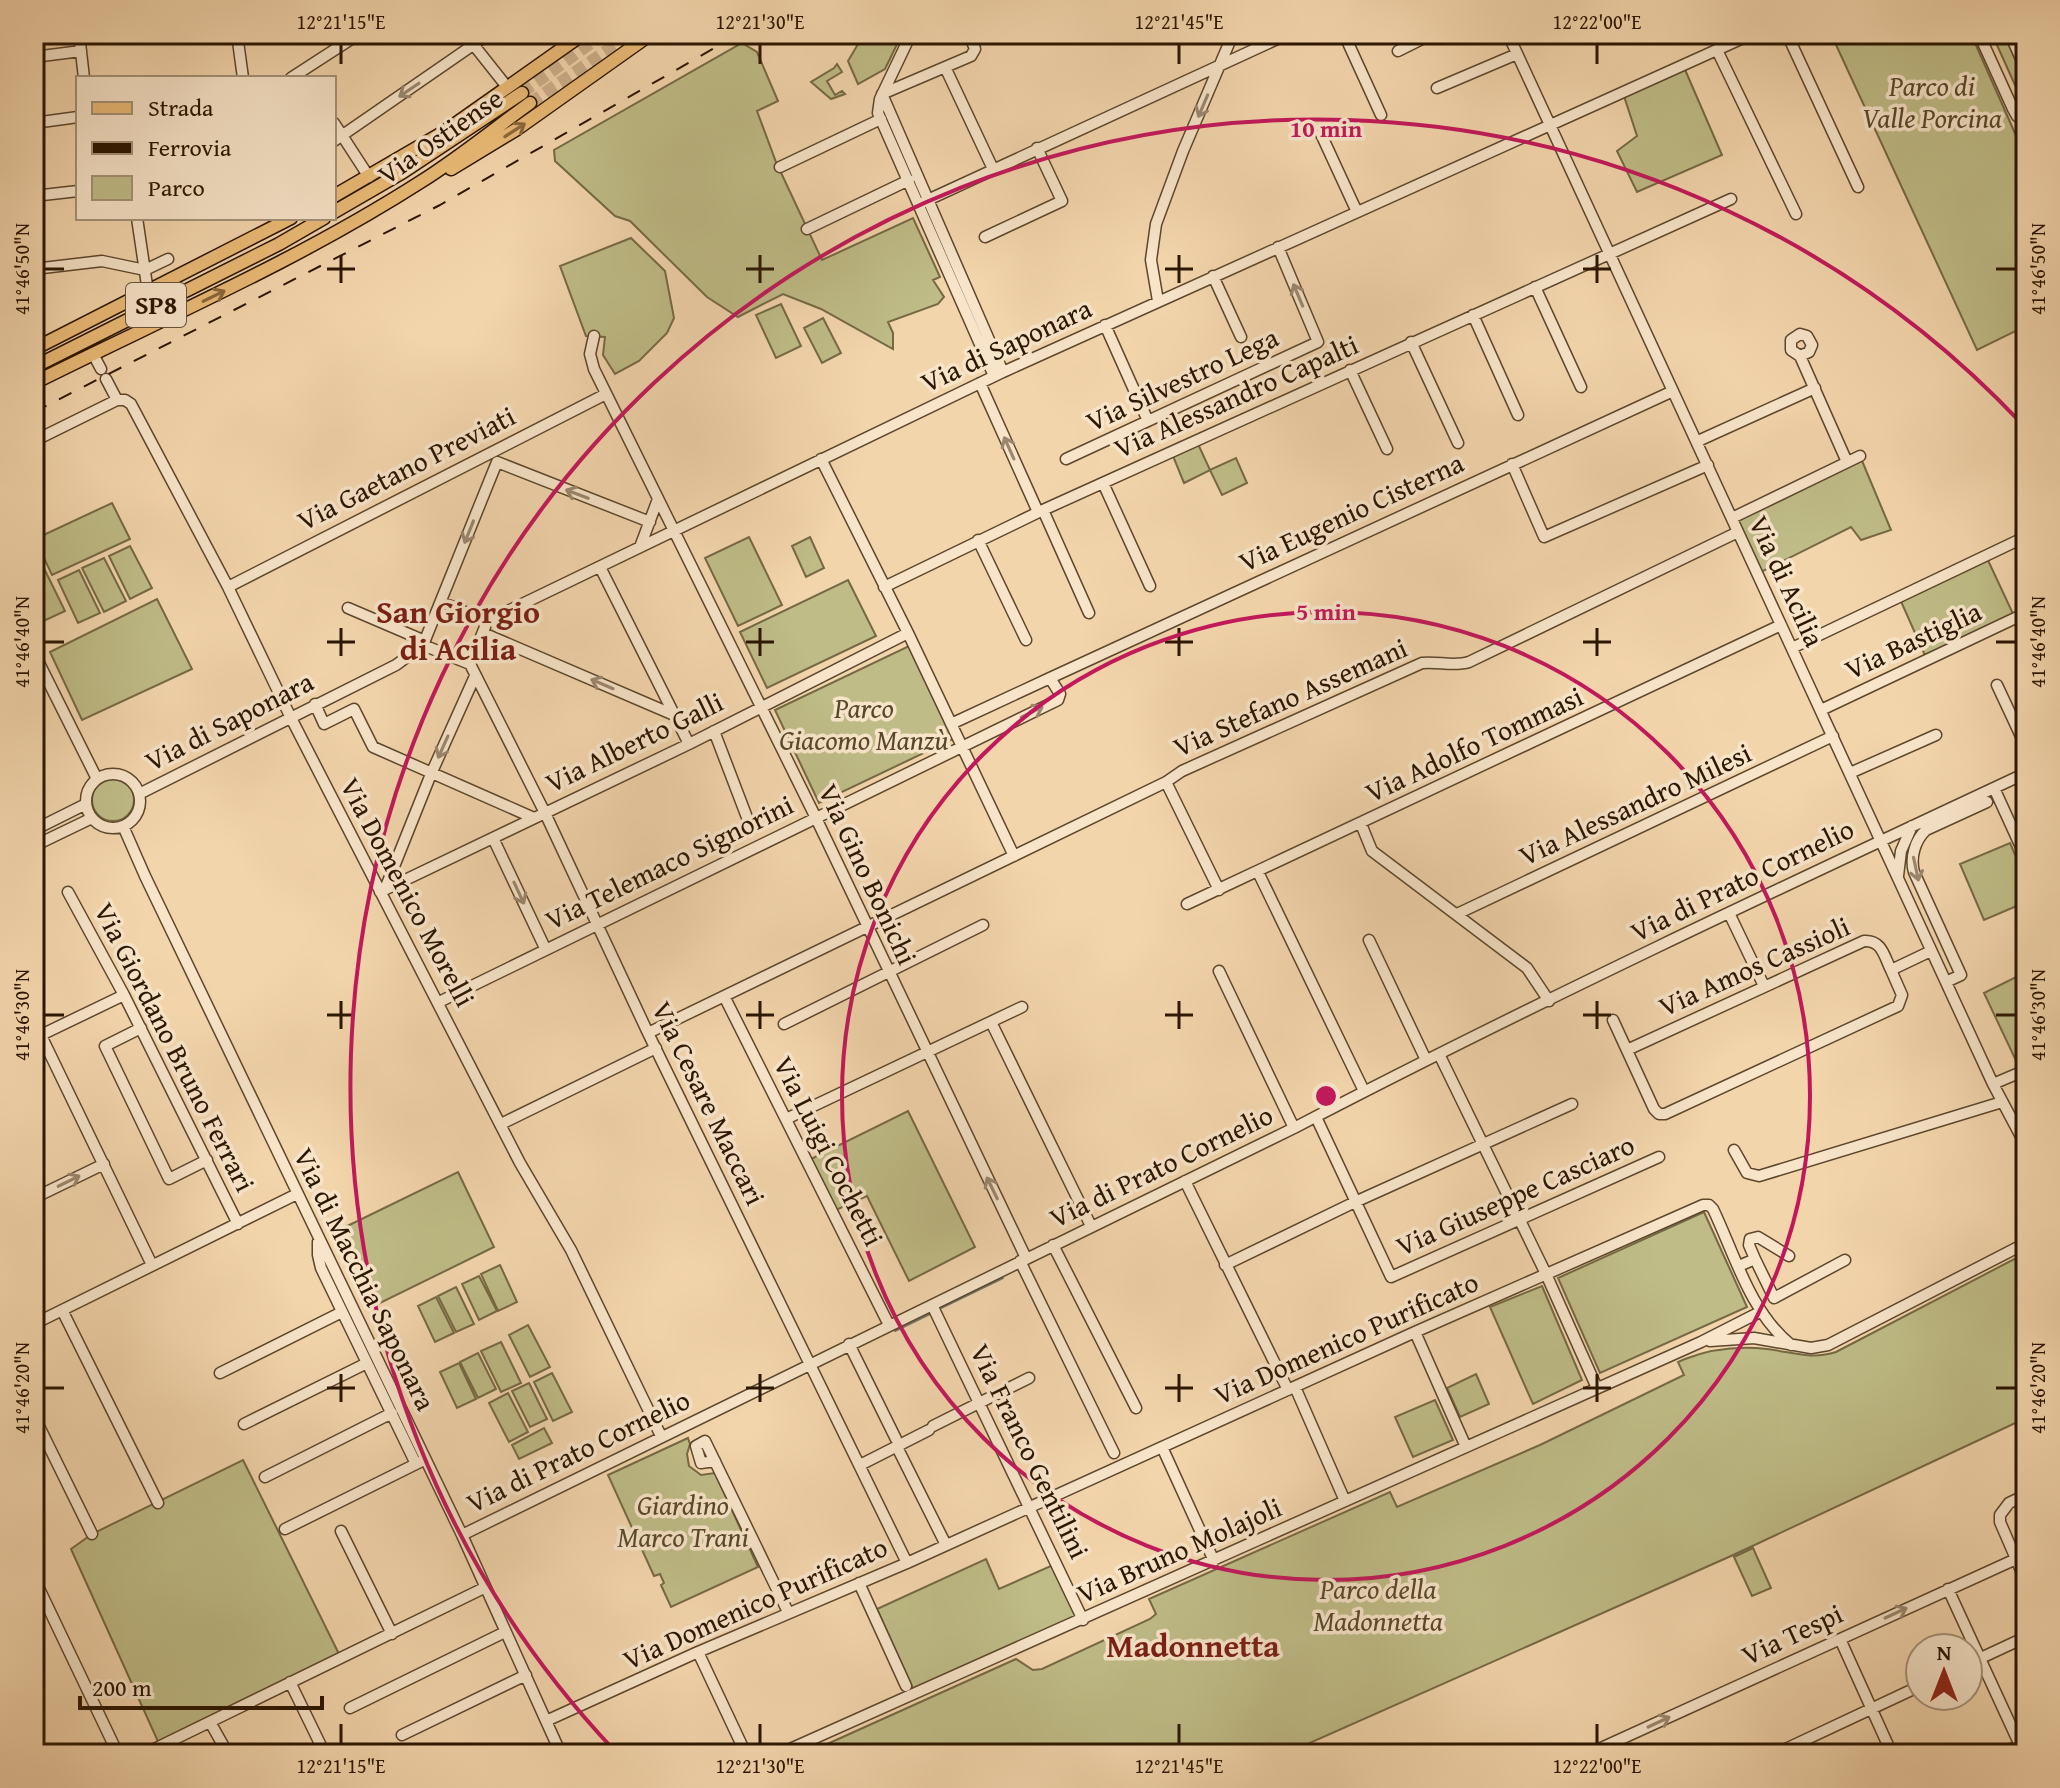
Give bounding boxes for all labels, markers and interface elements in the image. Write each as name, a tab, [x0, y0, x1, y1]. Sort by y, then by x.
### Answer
text: 12°21'15"E	[297, 7, 385, 36]
text: 12°21'30"E	[716, 7, 804, 36]
text: 12°21'45"E	[1135, 7, 1223, 36]
text: 12°22'00"E	[1553, 7, 1641, 36]
park label: Parco di Valle Porcina	[1862, 65, 2002, 138]
legend	[76, 76, 336, 220]
street label: Via Ostiense	[369, 77, 511, 194]
one-way arrow	[399, 82, 421, 98]
text: Strada	[148, 90, 214, 125]
one-way arrow	[1195, 94, 1210, 118]
text: 10 min	[1290, 111, 1362, 146]
one-way arrow	[503, 122, 525, 139]
text: Ferrovia	[148, 130, 232, 165]
text: Parco	[148, 170, 205, 205]
text: 41°46'50"N	[7, 223, 36, 315]
text: 41°46'50"N	[2023, 223, 2052, 315]
road number: SP8	[126, 283, 186, 327]
one-way arrow	[1290, 283, 1304, 308]
street label: Via di Saponara	[914, 287, 1099, 402]
one-way arrow	[201, 288, 225, 303]
street label: Via Silvestro Lega	[1079, 316, 1285, 441]
street label: Via Alessandro Capalti	[1107, 323, 1365, 468]
street label: Via Gaetano Previati	[290, 395, 522, 540]
one-way arrow	[1000, 436, 1015, 460]
street label: Via Eugenio Cisterna	[1232, 441, 1471, 582]
one-way arrow	[565, 486, 590, 500]
street label: Via di Acilia	[1739, 508, 1836, 654]
one-way arrow	[460, 519, 475, 544]
district label: San Giorgio di Acilia	[376, 588, 540, 672]
street label: Via Bastiglia	[1838, 590, 1989, 689]
text: 5 min	[1296, 594, 1356, 629]
text: 41°46'40"N	[7, 596, 36, 688]
text: 41°46'40"N	[2023, 596, 2052, 688]
street label: Via Stefano Assemani	[1166, 626, 1414, 767]
street label: Via di Saponara	[137, 660, 321, 781]
street label: Via Adolfo Tommasi	[1358, 675, 1589, 812]
one-way arrow	[590, 676, 615, 691]
street label: Via Alberto Galli	[538, 681, 730, 802]
park label: Parco Giacomo Manzù	[779, 687, 949, 760]
one-way arrow	[1020, 704, 1044, 720]
street label: Via Alessandro Milesi	[1512, 732, 1758, 875]
one-way arrow	[435, 735, 450, 759]
street label: Via Domenico Morelli	[331, 770, 486, 1014]
street label: Via Gino Bonichi	[809, 777, 928, 971]
street label: Via Telemaco Signorini	[538, 783, 800, 940]
street label: Via di Prato Cornelio	[1623, 808, 1861, 952]
one-way arrow	[1909, 855, 1924, 881]
one-way arrow	[512, 880, 527, 904]
street label: Via Giordano Bruno Ferrari	[85, 895, 266, 1199]
street label: Via Amos Cassioli	[1652, 905, 1856, 1026]
text: 41°46'30"N	[7, 969, 36, 1061]
text: 41°46'30"N	[2023, 969, 2052, 1061]
street label: Via Cesare Maccari	[642, 994, 777, 1212]
street label: Via Luigi Cochetti	[764, 1049, 895, 1253]
centre of rings	[1312, 1082, 1340, 1110]
street label: Via di Prato Cornelio	[1042, 1094, 1280, 1238]
street label: Via Giuseppe Casciaro	[1389, 1123, 1641, 1266]
street label: Via di Macchia Saponara	[284, 1140, 447, 1418]
one-way arrow	[57, 1173, 81, 1188]
one-way arrow	[984, 1176, 999, 1200]
street label: Via Domenico Purificato	[1207, 1261, 1485, 1414]
street label: Via Franco Gentilini	[961, 1336, 1100, 1565]
text: 41°46'20"N	[7, 1342, 36, 1434]
text: 41°46'20"N	[2023, 1342, 2052, 1434]
street label: Via di Prato Cornelio	[459, 1379, 697, 1523]
park label: Giardino Marco Trani	[617, 1484, 749, 1557]
street label: Via Bruno Molajoli	[1070, 1486, 1288, 1613]
street label: Via Domenico Purificato	[616, 1526, 894, 1679]
park label: Parco della Madonnetta	[1313, 1568, 1443, 1641]
street label: Via Tespi	[1734, 1592, 1849, 1675]
one-way arrow	[1883, 1605, 1907, 1620]
district label: Madonnetta	[1106, 1622, 1280, 1669]
north arrow	[1904, 1632, 1984, 1712]
text: N	[1937, 1636, 1952, 1668]
scale bar	[80, 1660, 322, 1710]
text: 200 m	[92, 1670, 152, 1705]
one-way arrow	[1647, 1713, 1671, 1728]
text: 12°21'15"E	[297, 1751, 385, 1780]
text: 12°21'30"E	[716, 1751, 804, 1780]
text: 12°21'45"E	[1135, 1751, 1223, 1780]
text: 12°22'00"E	[1553, 1751, 1641, 1780]

